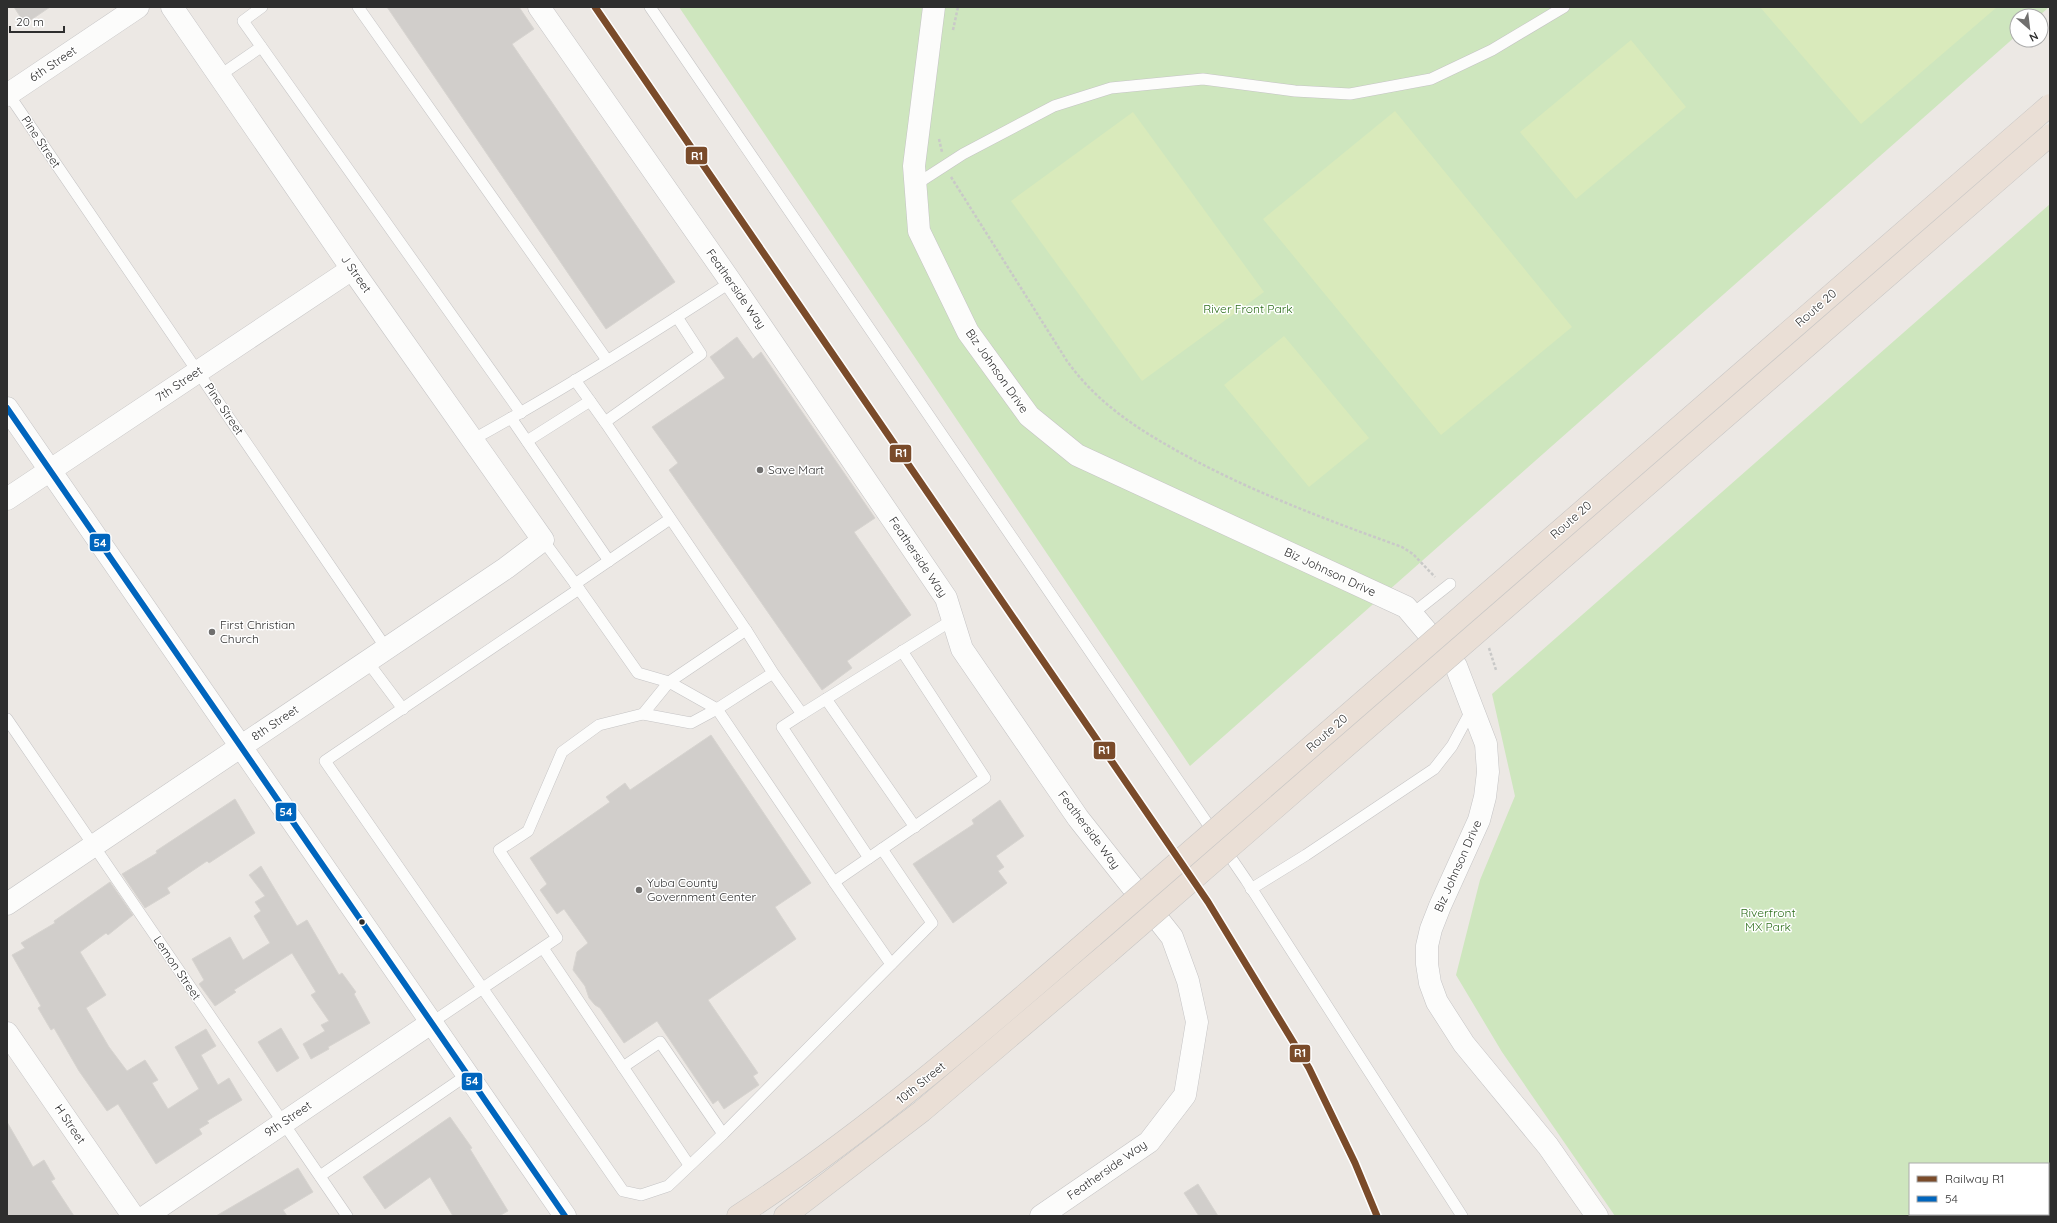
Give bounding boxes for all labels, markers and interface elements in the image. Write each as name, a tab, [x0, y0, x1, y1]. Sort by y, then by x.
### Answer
scale bar	[10, 8, 64, 34]
north arrow	[2009, 8, 2049, 48]
text: 20 m	[16, 14, 44, 29]
text: N	[2027, 29, 2041, 45]
street label: 6th Street	[26, 42, 79, 85]
street label: Pine Street	[19, 113, 64, 171]
line badge: R1	[685, 146, 708, 165]
text: R1	[691, 149, 703, 163]
street label: Featherside Way	[703, 246, 770, 332]
street label: J Street	[338, 252, 375, 296]
street label: Route 20	[1792, 286, 1839, 330]
park label: River Front Park	[1203, 301, 1293, 316]
street label: Biz Johnson Drive	[963, 326, 1032, 416]
street label: 7th Street	[153, 363, 205, 405]
street label: Pine Street	[202, 380, 247, 438]
line badge: R1	[889, 444, 912, 463]
text: R1	[895, 446, 907, 460]
place label: Save Mart	[768, 462, 824, 477]
marker: Save Mart	[755, 465, 765, 475]
street label: Route 20	[1547, 498, 1594, 542]
street label: Featherside Way	[886, 514, 951, 600]
line badge: 54	[89, 533, 111, 552]
text: 54	[94, 536, 107, 550]
street label: Biz Johnson Drive	[1282, 544, 1379, 599]
place label: First Christian Church	[220, 617, 295, 646]
marker: First Christian Church	[207, 627, 217, 637]
street label: 8th Street	[248, 701, 301, 744]
street label: Route 20	[1303, 711, 1350, 755]
line badge: R1	[1093, 741, 1116, 760]
text: R1	[1098, 743, 1110, 757]
street label: Featherside Way	[1055, 788, 1124, 872]
line badge: 54	[275, 802, 297, 822]
text: 54	[280, 805, 293, 819]
street label: Biz Johnson Drive	[1431, 817, 1485, 914]
place label: Yuba County Government Center	[647, 875, 756, 904]
marker: Yuba County Government Center	[634, 885, 644, 895]
park label: Riverfront MX Park	[1740, 905, 1796, 934]
unlabelled marker	[357, 917, 367, 927]
street label: Lemon Street	[150, 933, 204, 1003]
line badge: R1	[1289, 1044, 1311, 1063]
text: R1	[1294, 1046, 1306, 1060]
street label: 10th Street	[893, 1058, 948, 1107]
line badge: 54	[461, 1072, 483, 1091]
text: 54	[466, 1074, 479, 1088]
street label: 9th Street	[261, 1097, 314, 1140]
street label: H Street	[52, 1101, 89, 1146]
street label: Featherside Way	[1064, 1136, 1150, 1203]
legend	[1909, 1163, 2049, 1215]
text: Railway R1	[1945, 1171, 2004, 1186]
text: 54	[1945, 1191, 1958, 1206]

